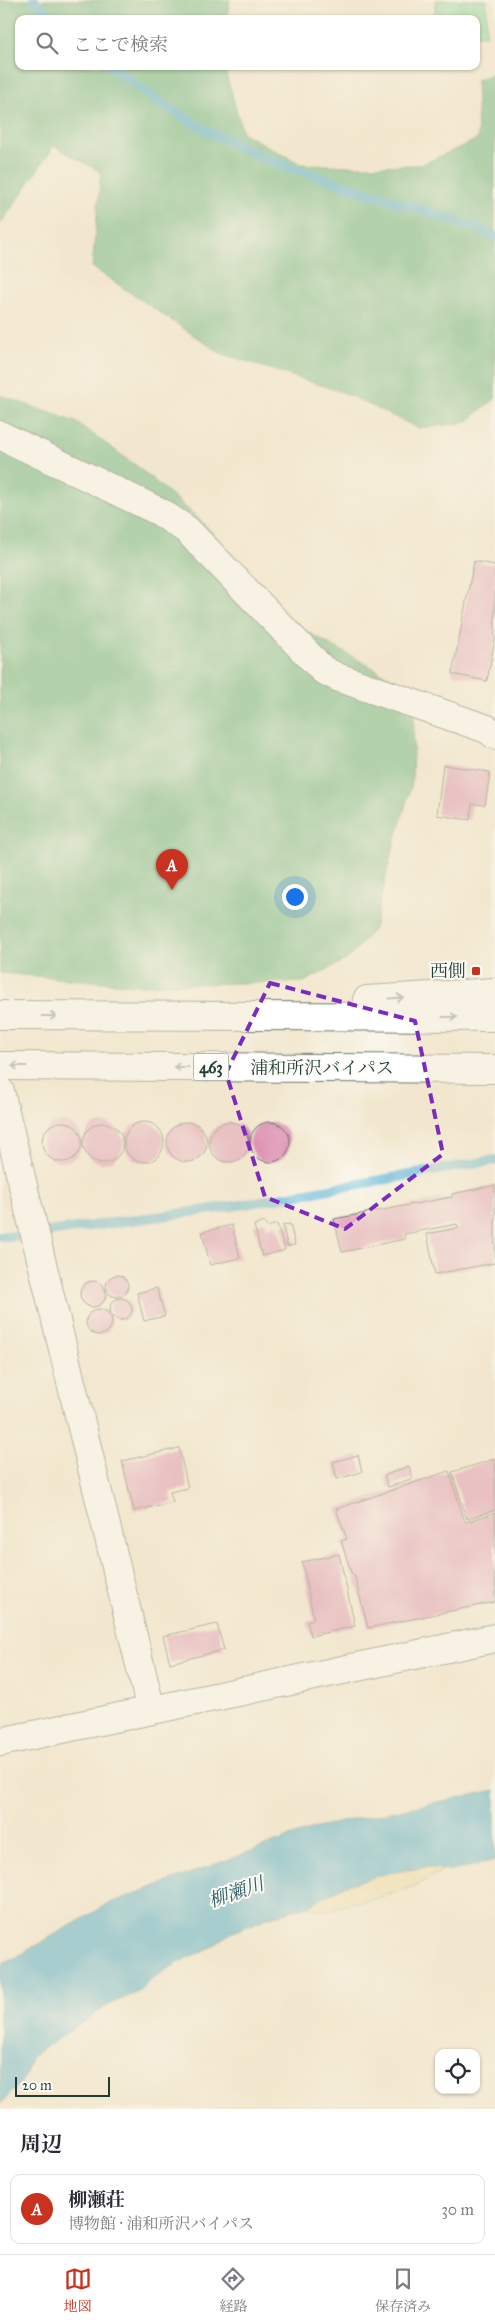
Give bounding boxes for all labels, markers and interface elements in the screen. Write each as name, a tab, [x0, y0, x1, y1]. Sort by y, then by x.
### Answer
search box	[15, 15, 480, 70]
icon: search	[33, 29, 61, 57]
text: ここで検索	[73, 33, 168, 56]
pin: A	[156, 849, 188, 890]
your location	[282, 884, 308, 910]
place label: 西側	[430, 960, 466, 982]
marker: 西側	[470, 965, 482, 977]
one-way arrow	[388, 994, 404, 1003]
one-way arrow	[40, 1011, 56, 1021]
one-way arrow	[442, 1012, 458, 1022]
road number: 463	[194, 1054, 228, 1080]
street label: 浦和所沢バイパス	[250, 1057, 394, 1079]
one-way arrow	[11, 1061, 28, 1071]
one-way arrow	[174, 1062, 190, 1072]
water label: 柳瀬川	[205, 1871, 269, 1912]
map controls	[435, 2049, 480, 2094]
button: locate	[435, 2049, 480, 2094]
scale bar	[15, 2074, 110, 2097]
text: 20 m	[22, 2077, 52, 2094]
text: 周辺	[20, 2131, 62, 2157]
text: 柳瀬荘	[68, 2188, 125, 2211]
text: A	[32, 2200, 42, 2219]
text: 30 m	[441, 2200, 474, 2219]
text: 博物館 · 浦和所沢バイパス	[68, 2214, 254, 2233]
tab: 地図	[64, 2265, 92, 2315]
tab: 経路	[219, 2265, 247, 2315]
tab: 保存済み	[375, 2265, 431, 2315]

